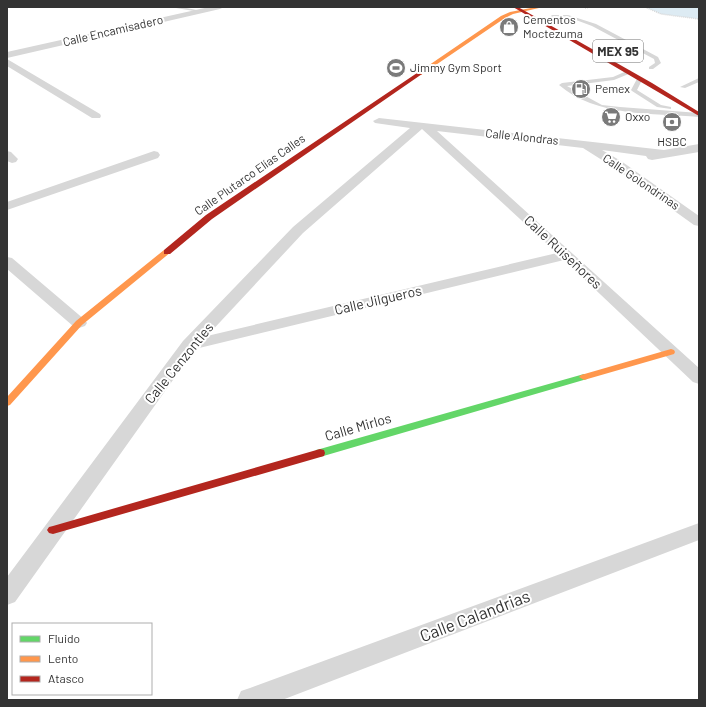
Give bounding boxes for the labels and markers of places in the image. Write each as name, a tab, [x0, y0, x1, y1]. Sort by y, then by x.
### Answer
place label: Cementos Moctezuma	[523, 12, 583, 40]
shop icon: Cementos Moctezuma	[498, 16, 520, 38]
sports icon: Jimmy Gym Sport	[385, 57, 407, 79]
place label: Jimmy Gym Sport	[410, 60, 502, 74]
fuel station icon: Pemex	[570, 78, 592, 100]
place label: Pemex	[595, 81, 630, 95]
supermarket icon: Oxxo	[600, 106, 622, 128]
place label: Oxxo	[625, 109, 650, 123]
bank icon: HSBC	[661, 111, 683, 133]
place label: HSBC	[657, 134, 687, 148]

